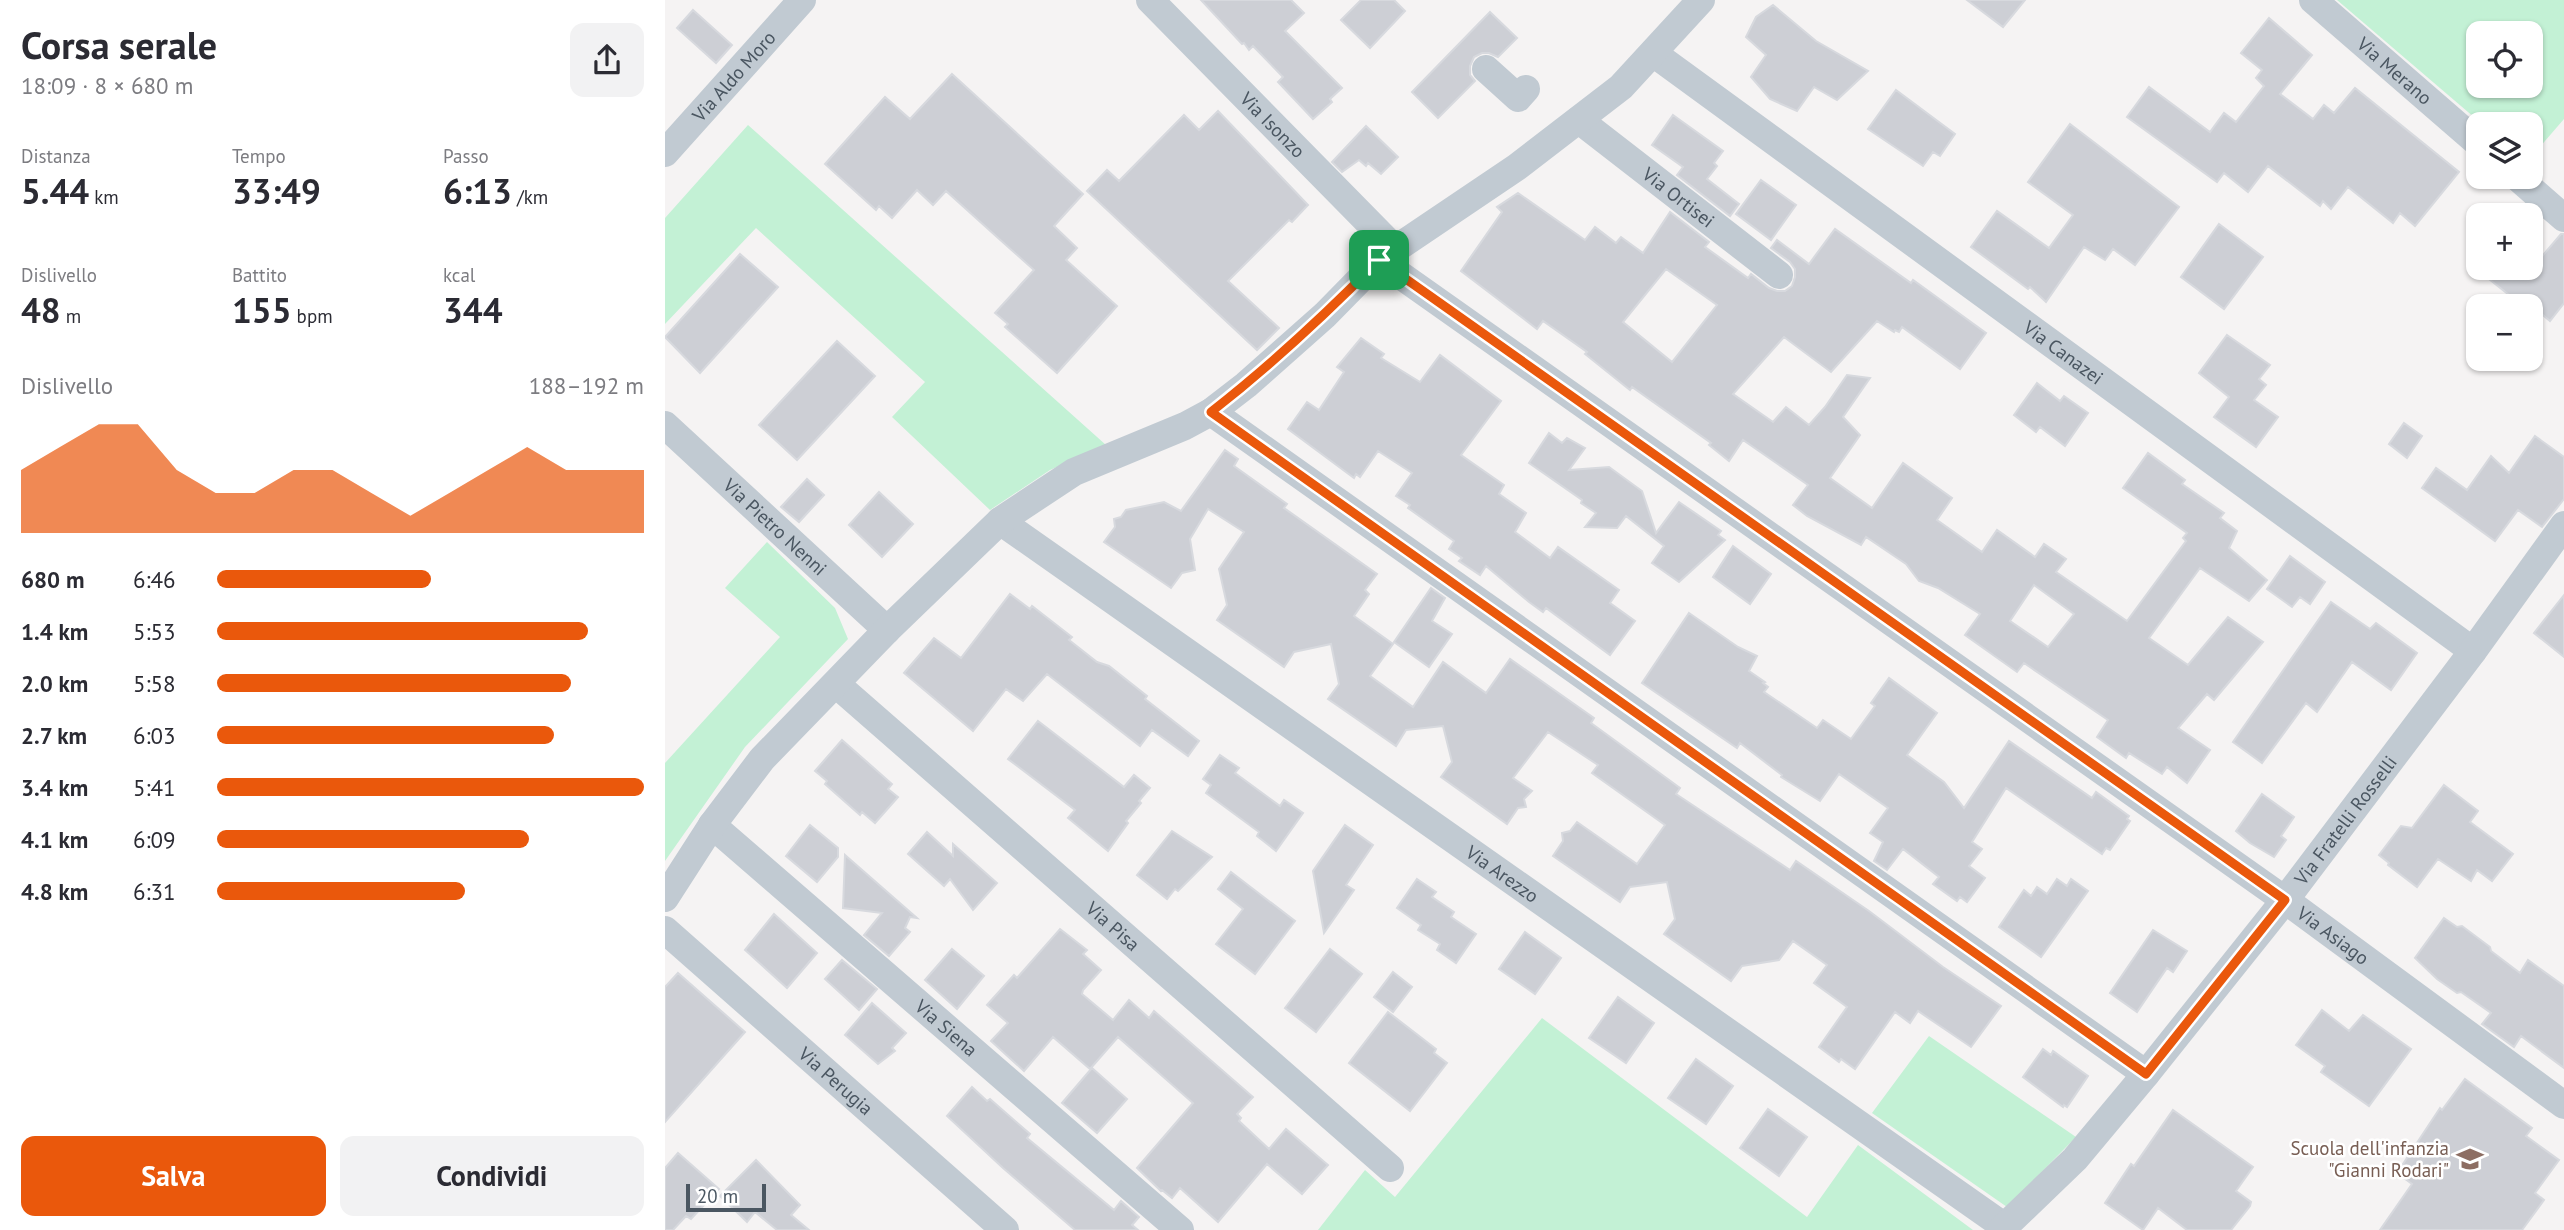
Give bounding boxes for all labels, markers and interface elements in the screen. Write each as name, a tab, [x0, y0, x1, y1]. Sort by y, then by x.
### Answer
text: Corsa serale	[21, 20, 217, 69]
map controls	[2466, 21, 2543, 371]
button: locate	[2466, 21, 2543, 98]
button: share	[570, 23, 644, 97]
street label: Via Aldo Moro	[686, 26, 781, 127]
street label: Via Merano	[2351, 31, 2437, 110]
text: 18:09 · 8 × 680 m	[21, 71, 193, 100]
street label: Via Isonzo	[1234, 86, 1310, 163]
button: layers	[2466, 112, 2543, 189]
text: Distanza	[21, 144, 91, 168]
text: Tempo	[232, 144, 286, 168]
text: Passo	[443, 144, 489, 168]
street label: Via Ortisei	[1637, 161, 1719, 233]
text: 5.44	[21, 168, 89, 214]
text: 33:49	[232, 168, 321, 214]
text: 6:13	[443, 168, 512, 214]
text: km	[89, 185, 119, 209]
text: /km	[512, 185, 548, 209]
button: +	[2466, 203, 2543, 280]
pin	[1349, 230, 1409, 290]
icon: arrive	[1360, 241, 1398, 279]
text: Dislivello	[21, 263, 97, 287]
text: Battito	[232, 263, 287, 287]
text: kcal	[443, 263, 475, 287]
text: 48	[21, 287, 61, 333]
text: 155	[232, 287, 292, 333]
text: 344	[443, 287, 503, 333]
button: −	[2466, 294, 2543, 371]
text: m	[61, 304, 81, 328]
text: bpm	[292, 304, 333, 328]
street label: Via Canazei	[2018, 315, 2108, 389]
text: Dislivello	[21, 371, 113, 400]
text: 188–192 m	[529, 371, 644, 400]
street label: Via Pietro Nenni	[718, 472, 832, 580]
text: 680 m	[21, 565, 84, 594]
text: 6:46	[133, 565, 176, 594]
text: 1.4 km	[21, 617, 88, 646]
text: 5:53	[133, 617, 176, 646]
text: 2.0 km	[21, 669, 88, 698]
text: 5:58	[133, 669, 176, 698]
text: 2.7 km	[21, 721, 87, 750]
text: 6:03	[133, 721, 176, 750]
street label: Via Fratelli Rosselli	[2288, 751, 2402, 890]
text: 3.4 km	[21, 773, 88, 802]
text: 5:41	[133, 773, 176, 802]
text: 4.1 km	[21, 825, 88, 854]
text: 6:09	[133, 825, 176, 854]
street label: Via Arezzo	[1460, 839, 1544, 908]
text: 4.8 km	[21, 877, 88, 906]
text: 6:31	[133, 877, 176, 906]
street label: Via Pisa	[1081, 896, 1145, 956]
street label: Via Asiago	[2291, 900, 2374, 970]
street label: Via Siena	[909, 994, 983, 1062]
street label: Via Perugia	[793, 1041, 878, 1120]
button: Salva	[21, 1136, 326, 1216]
button: Condividi	[340, 1136, 644, 1216]
place label: Scuola dell'infanzia "Gianni Rodari"	[2290, 1136, 2449, 1182]
school or university icon: Scuola dell'infanzia "Gianni Rodari"	[2455, 1144, 2485, 1174]
scale bar	[686, 1181, 767, 1213]
text: 20 m	[697, 1184, 738, 1208]

